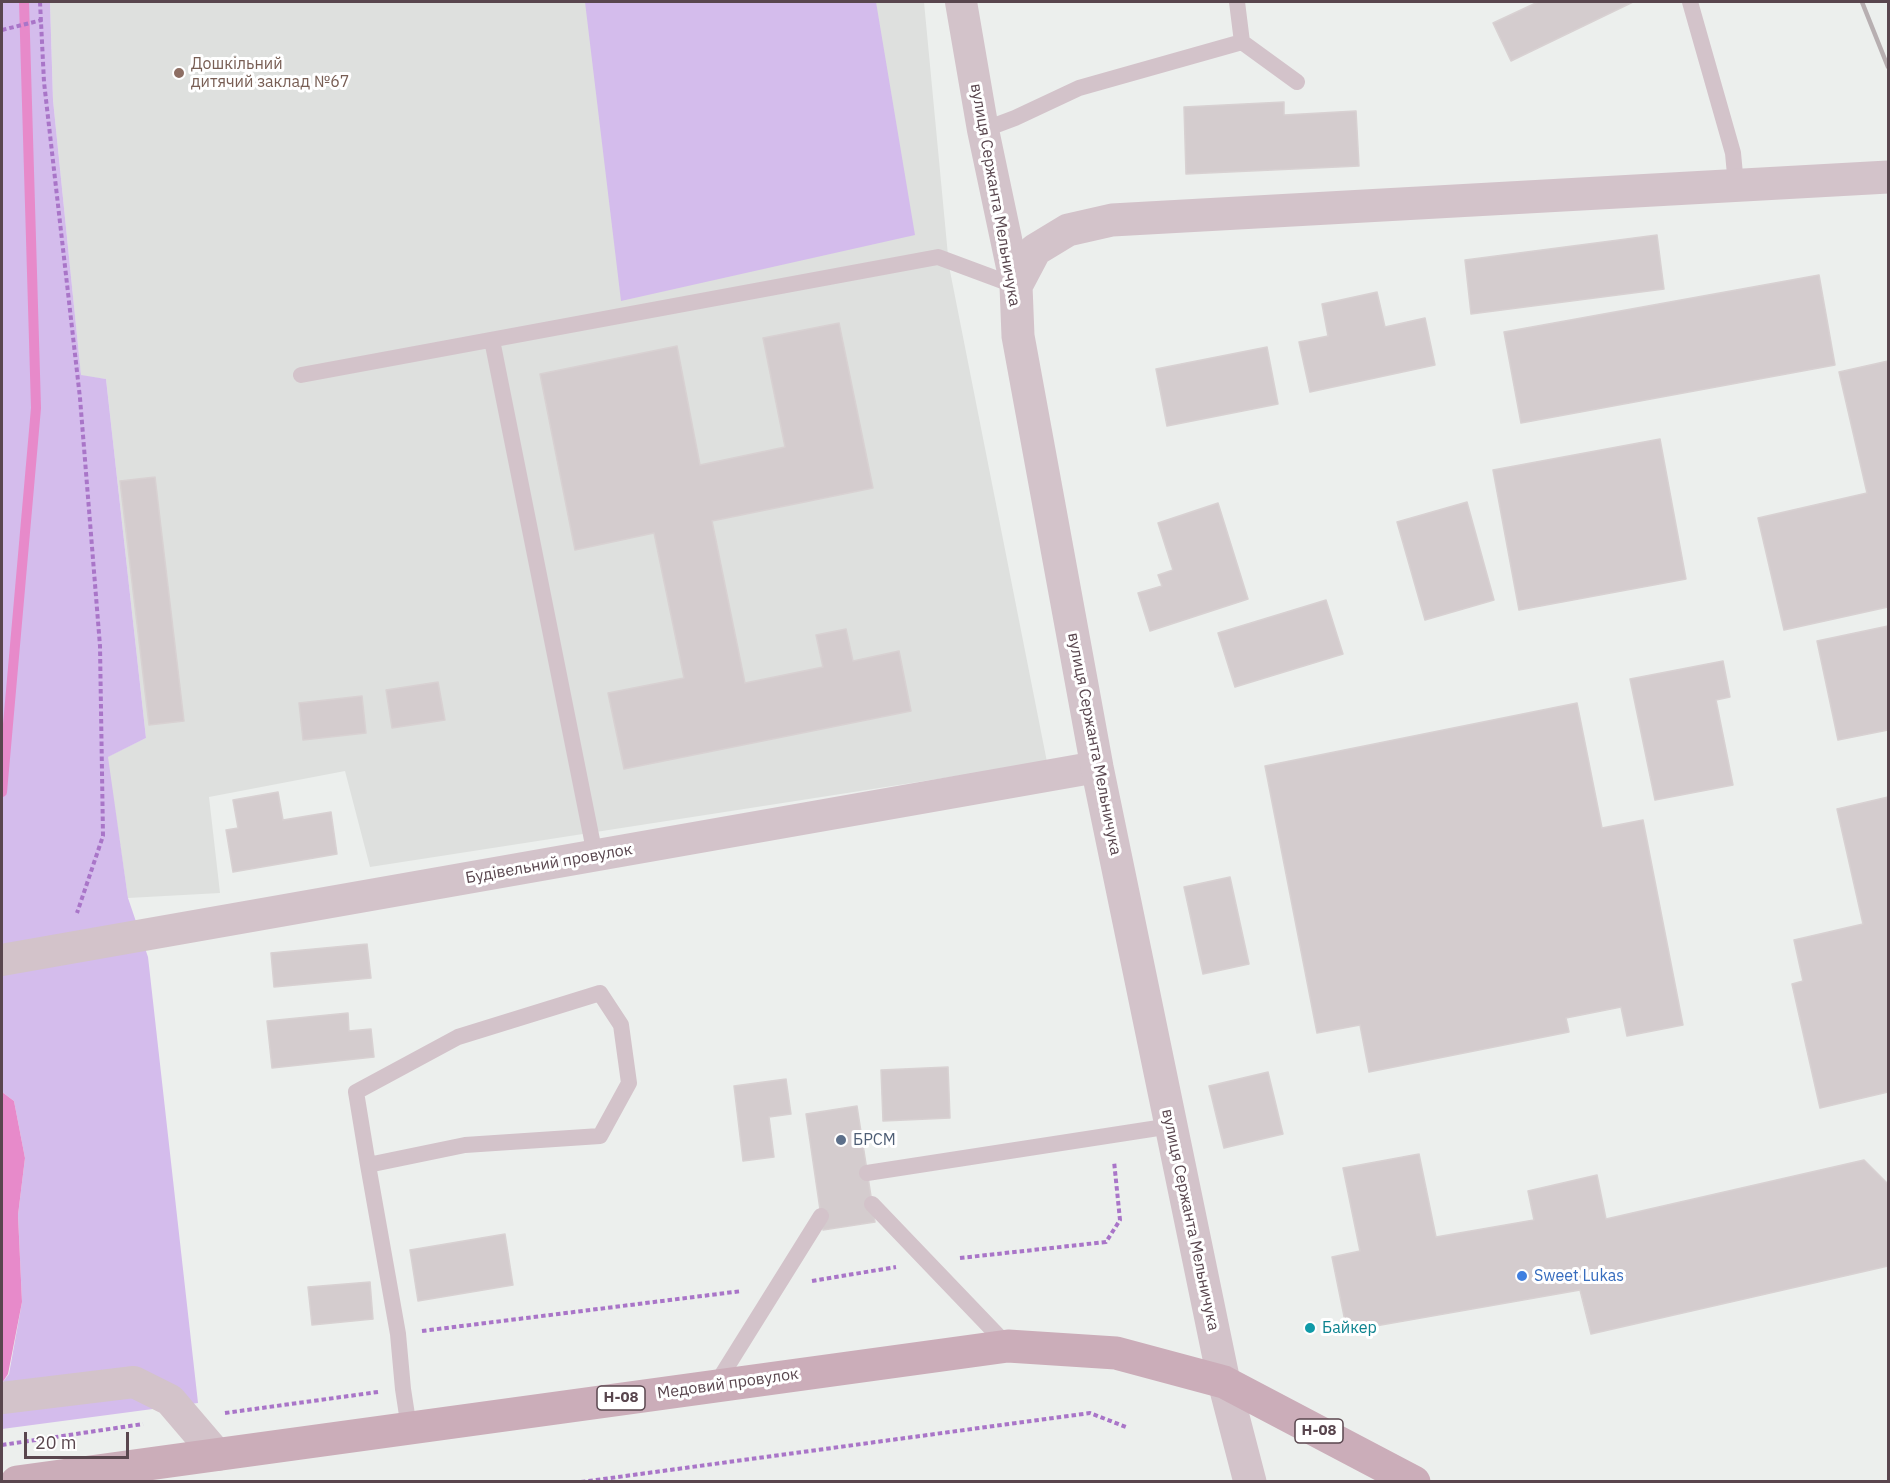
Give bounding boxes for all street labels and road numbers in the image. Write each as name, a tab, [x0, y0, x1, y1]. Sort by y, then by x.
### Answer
street label: вулиця Сержанта Мельничука	[966, 82, 1024, 308]
street label: вулиця Сержанта Мельничука	[1063, 631, 1125, 857]
street label: Будівельний провулок	[464, 840, 634, 888]
street label: вулиця Сержанта Мельничука	[1157, 1107, 1223, 1333]
street label: Медовий провулок	[656, 1365, 800, 1403]
road number: Н-08	[597, 1386, 645, 1410]
road number: Н-08	[1295, 1419, 1343, 1443]

